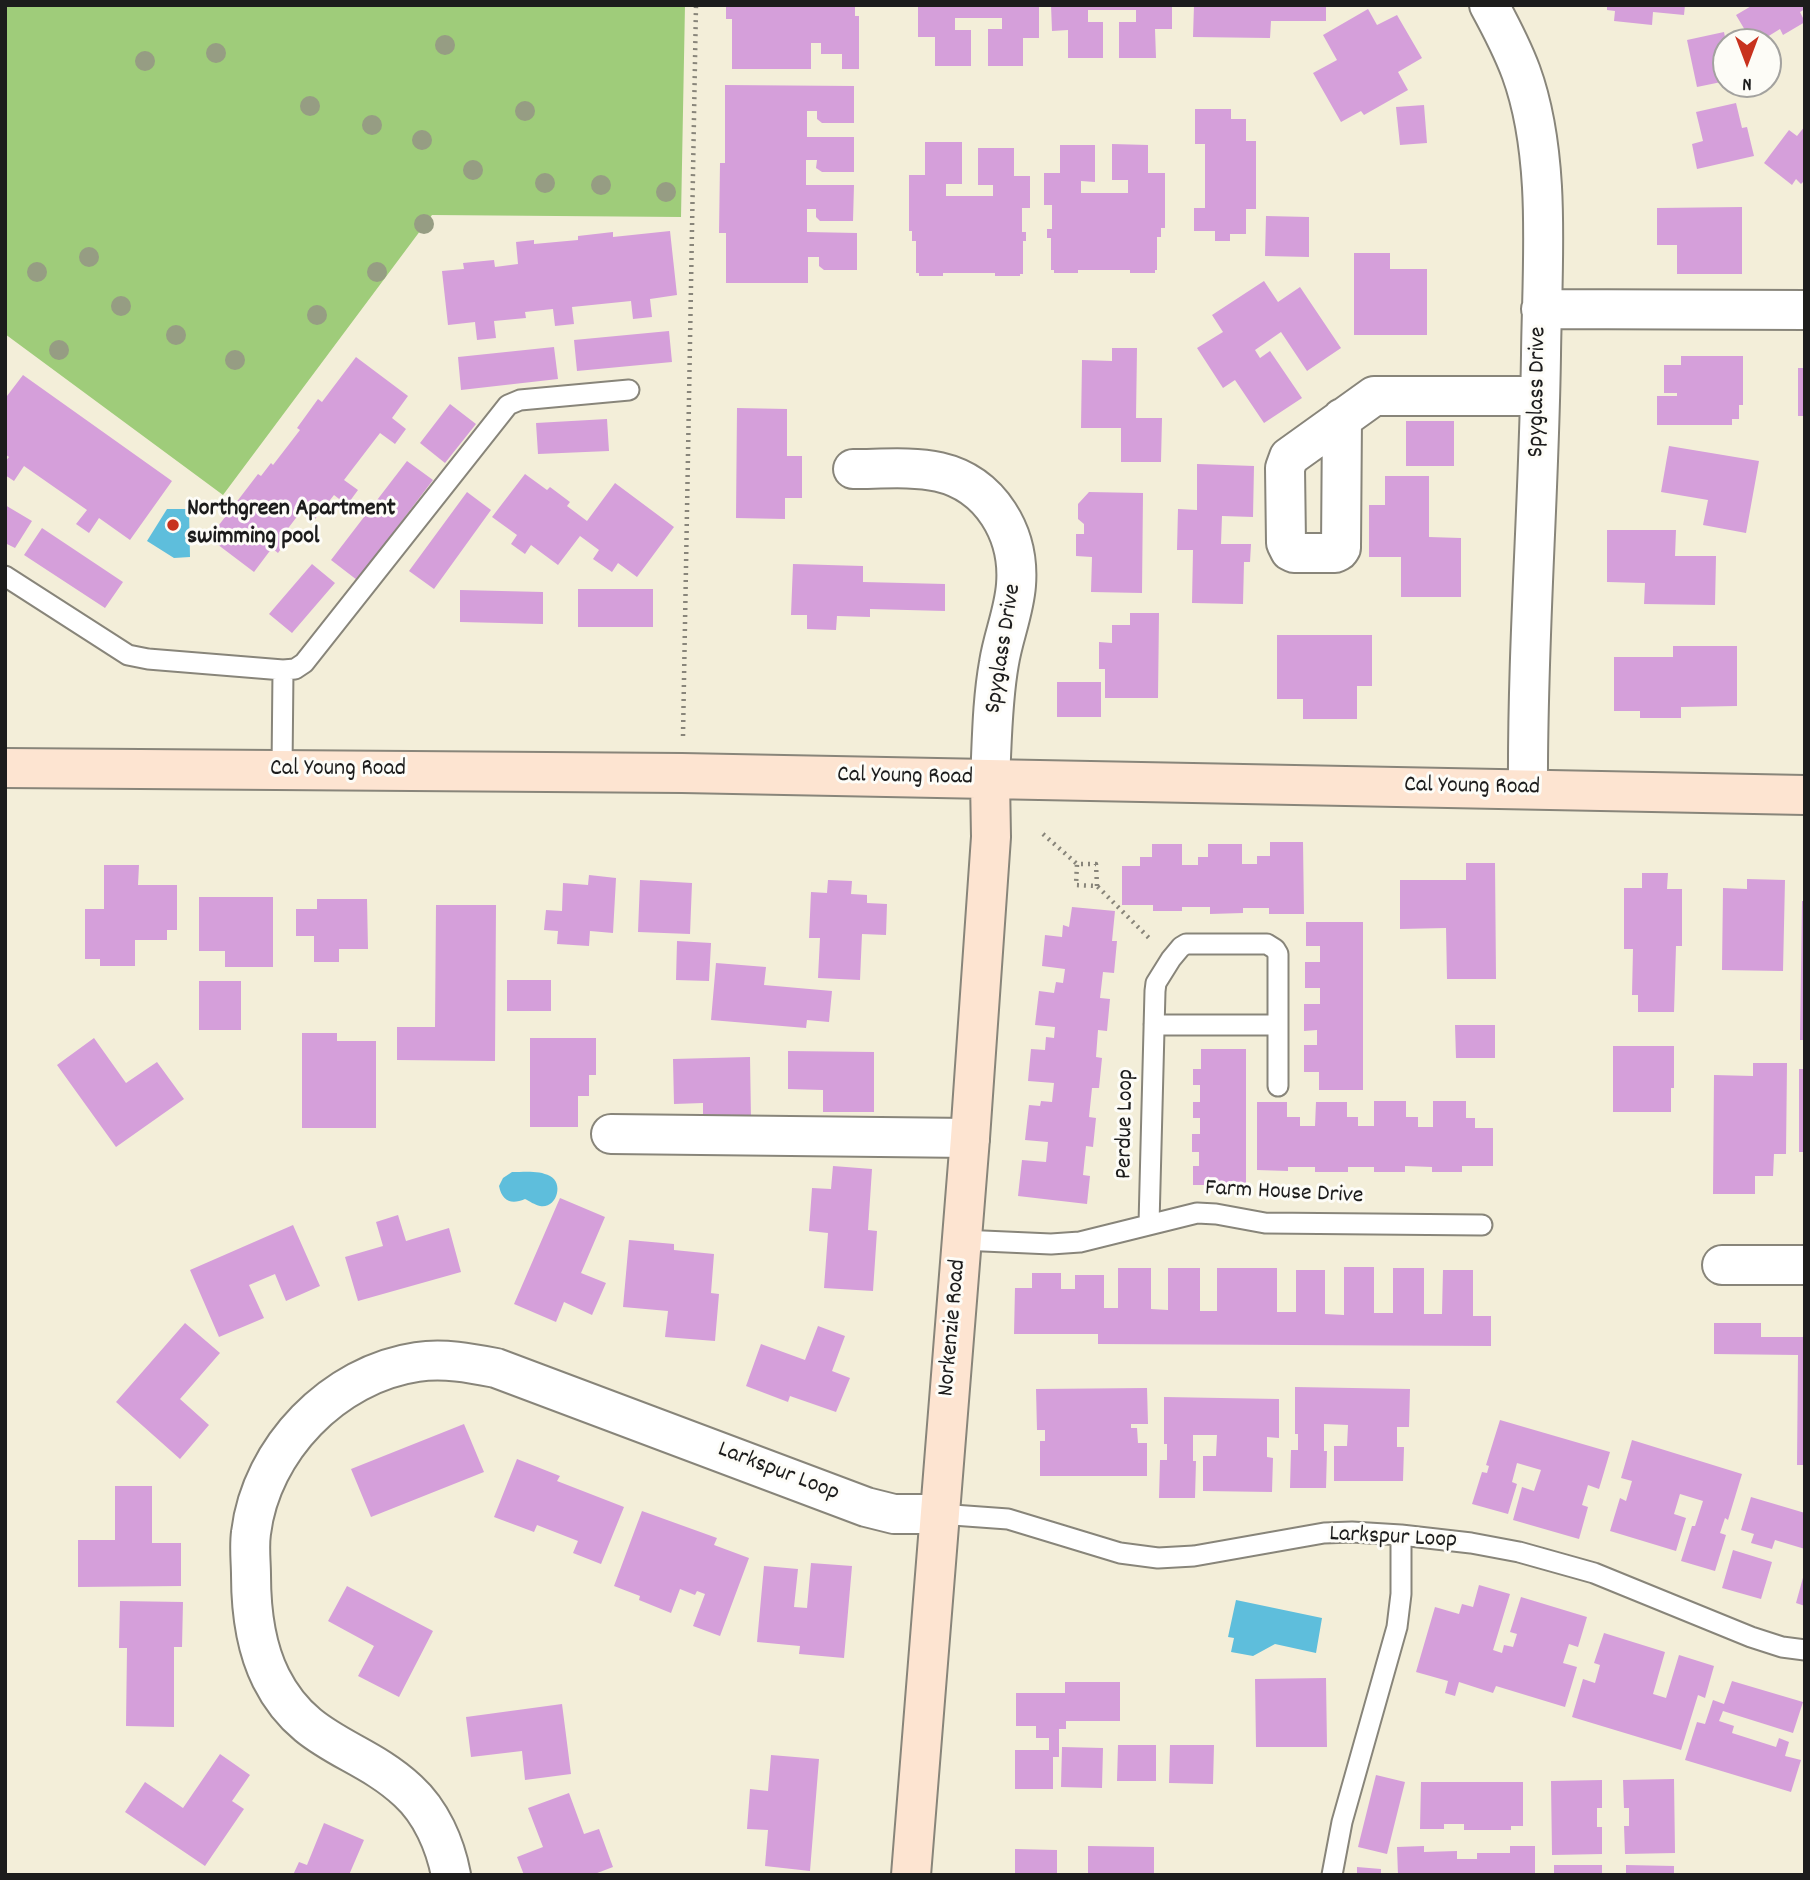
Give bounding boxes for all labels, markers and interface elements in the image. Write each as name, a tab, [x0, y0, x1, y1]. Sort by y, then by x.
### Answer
north arrow	[1712, 28, 1782, 98]
text: N	[1742, 69, 1752, 96]
street label: Spyglass Drive	[1523, 326, 1555, 458]
place label: Northgreen Apartment swimming pool	[187, 497, 396, 553]
marker: Northgreen Apartment swimming pool	[165, 517, 181, 533]
street label: Spyglass Drive	[981, 582, 1029, 716]
street label: Cal Young Road	[270, 757, 406, 785]
street label: Cal Young Road	[837, 762, 973, 794]
street label: Cal Young Road	[1404, 772, 1540, 804]
street label: Perdue Loop	[1112, 1069, 1142, 1179]
street label: Farm House Drive	[1204, 1175, 1364, 1213]
street label: Norkenzie Road	[934, 1258, 974, 1398]
street label: Larkspur Loop	[713, 1437, 843, 1509]
street label: Larkspur Loop	[1328, 1521, 1458, 1557]

